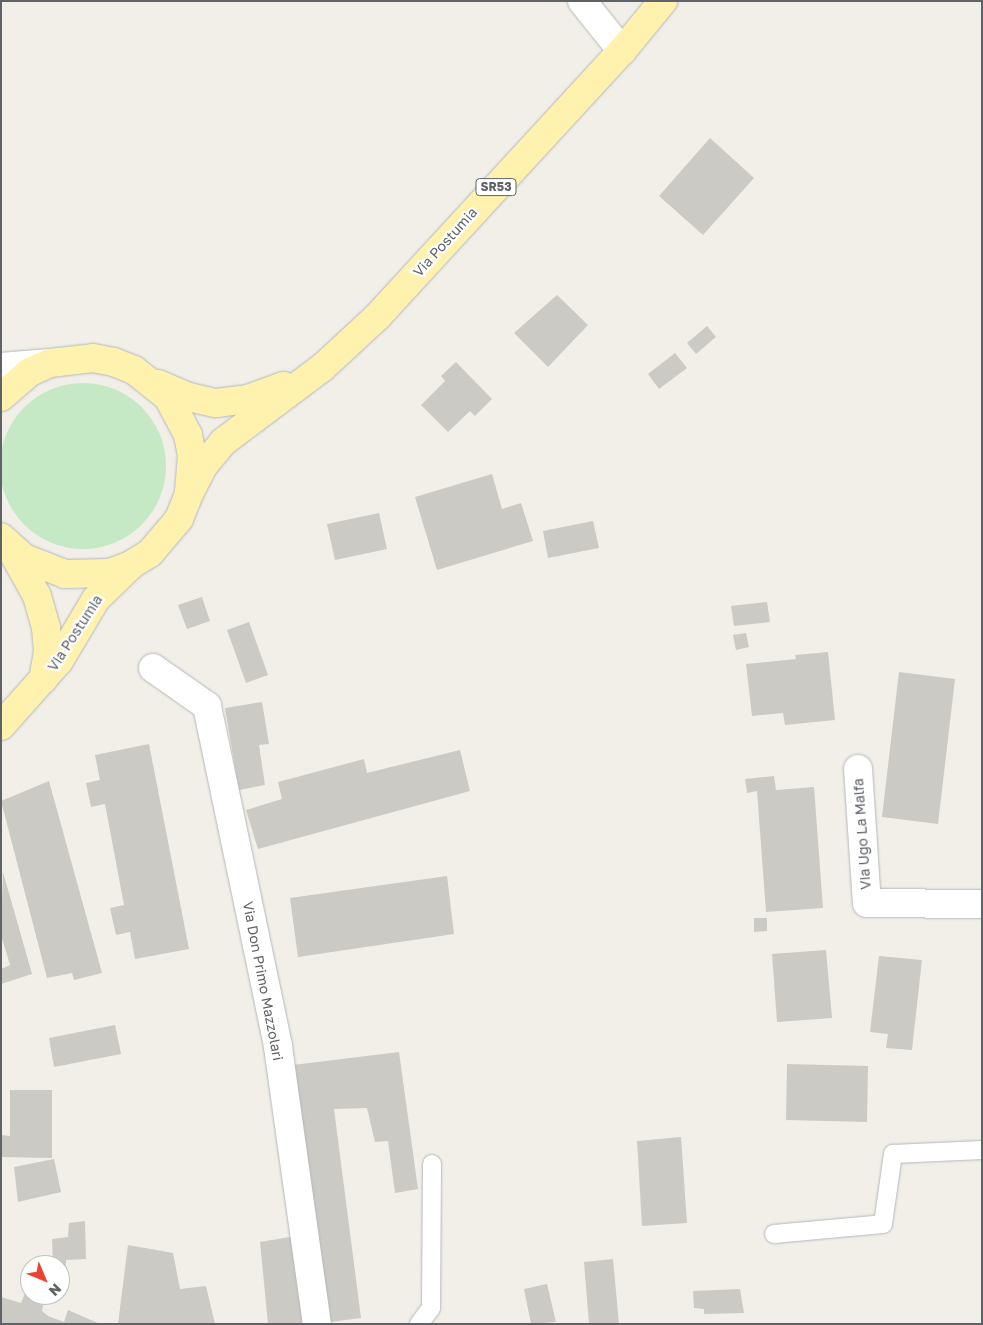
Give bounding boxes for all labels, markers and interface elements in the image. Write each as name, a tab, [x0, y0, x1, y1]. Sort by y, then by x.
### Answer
road number: SR53	[475, 178, 517, 196]
street label: Via Postumia	[409, 204, 481, 280]
street label: Via Postumia	[44, 592, 106, 674]
street label: Via Ugo La Malfa	[850, 778, 874, 890]
street label: Via Don Primo Mazzolari	[239, 900, 287, 1062]
north arrow	[20, 1255, 70, 1305]
text: N	[45, 1280, 65, 1300]

